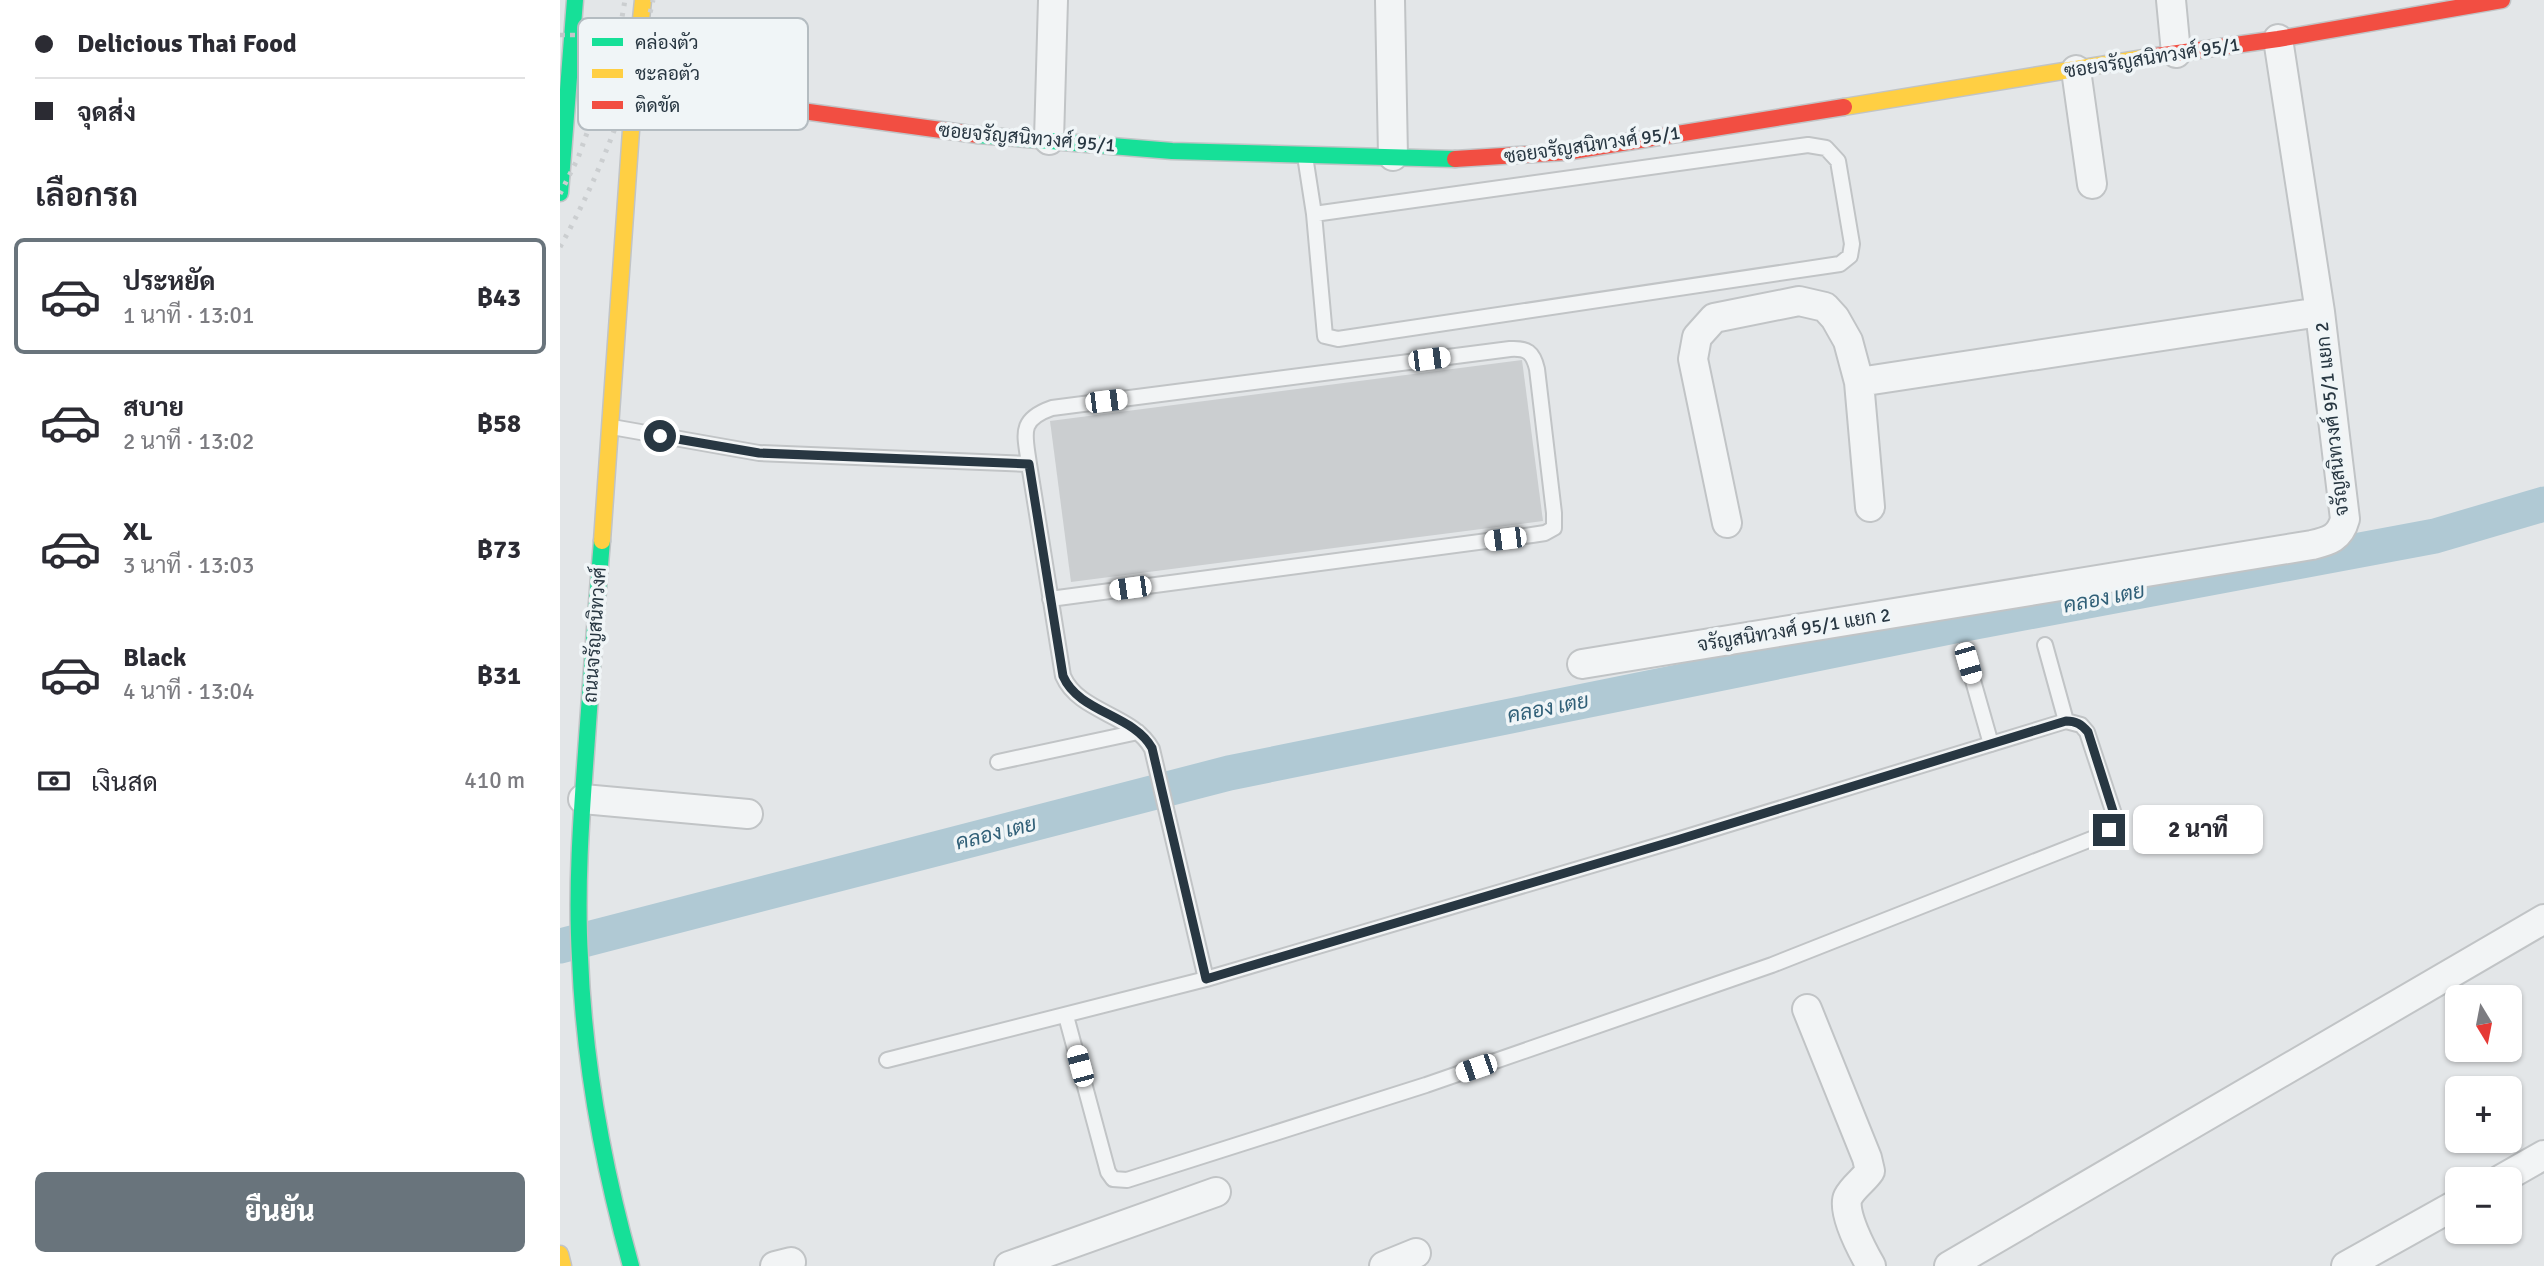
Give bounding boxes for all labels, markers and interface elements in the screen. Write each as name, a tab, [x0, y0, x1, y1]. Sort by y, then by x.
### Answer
legend	[578, 18, 808, 130]
text: Delicious Thai Food	[77, 28, 297, 60]
text: คล่องตัว	[635, 31, 699, 55]
street label: ซอยจรัญสนิทวงศ์ 95/1	[2062, 31, 2242, 84]
text: ชะลอตัว	[635, 62, 700, 86]
text: ติดขัด	[635, 94, 680, 118]
text: จุดส่ง	[77, 97, 136, 129]
street label: ซอยจรัญสนิทวงศ์ 95/1	[937, 117, 1117, 158]
street label: ซอยจรัญสนิทวงศ์ 95/1	[1502, 120, 1682, 169]
text: เลือกรถ	[35, 176, 138, 215]
icon: car	[39, 265, 102, 328]
text: ประหยัด	[123, 266, 216, 298]
text: ฿43	[477, 282, 521, 314]
text: 1 นาที · 13:01	[123, 301, 254, 330]
street label: จรัญสนิทวงศ์ 95/1 แยก 2	[2309, 321, 2354, 517]
car	[1407, 346, 1452, 372]
car	[1084, 388, 1129, 414]
icon: car	[39, 391, 102, 454]
text: สบาย	[123, 392, 184, 424]
text: ฿58	[477, 408, 521, 440]
route start	[644, 420, 676, 452]
text: 2 นาที · 13:02	[123, 427, 254, 456]
text: XL	[123, 516, 153, 548]
icon: car	[39, 517, 102, 580]
car	[1483, 526, 1528, 552]
text: ฿73	[477, 534, 521, 566]
text: 3 นาที · 13:03	[123, 551, 254, 580]
street label: ถนนจรัญสนิทวงศ์	[577, 566, 612, 704]
car	[1108, 575, 1153, 601]
water label: คลอง เตย	[2061, 577, 2147, 619]
street label: จรัญสนิทวงศ์ 95/1 แยก 2	[1695, 602, 1892, 657]
car	[1953, 640, 1984, 686]
text: Black	[123, 642, 186, 674]
icon: car	[39, 643, 102, 706]
text: ฿31	[477, 660, 521, 692]
text: 4 นาที · 13:04	[123, 677, 254, 706]
water label: คลอง เตย	[1505, 687, 1591, 729]
icon: cash	[35, 762, 73, 800]
text: 410 m	[464, 766, 525, 795]
text: เงินสด	[91, 767, 158, 799]
callout: 2 นาที	[2134, 806, 2263, 854]
water label: คลอง เตย	[953, 810, 1039, 856]
route end	[2093, 814, 2125, 846]
text: 2 นาที	[2168, 815, 2228, 844]
north arrow	[2445, 985, 2522, 1062]
map controls	[2445, 985, 2522, 1244]
car	[1065, 1043, 1096, 1089]
car	[1453, 1051, 1500, 1085]
button: +	[2445, 1076, 2522, 1153]
button: −	[2445, 1167, 2522, 1244]
button: ยืนยัน	[35, 1172, 525, 1252]

